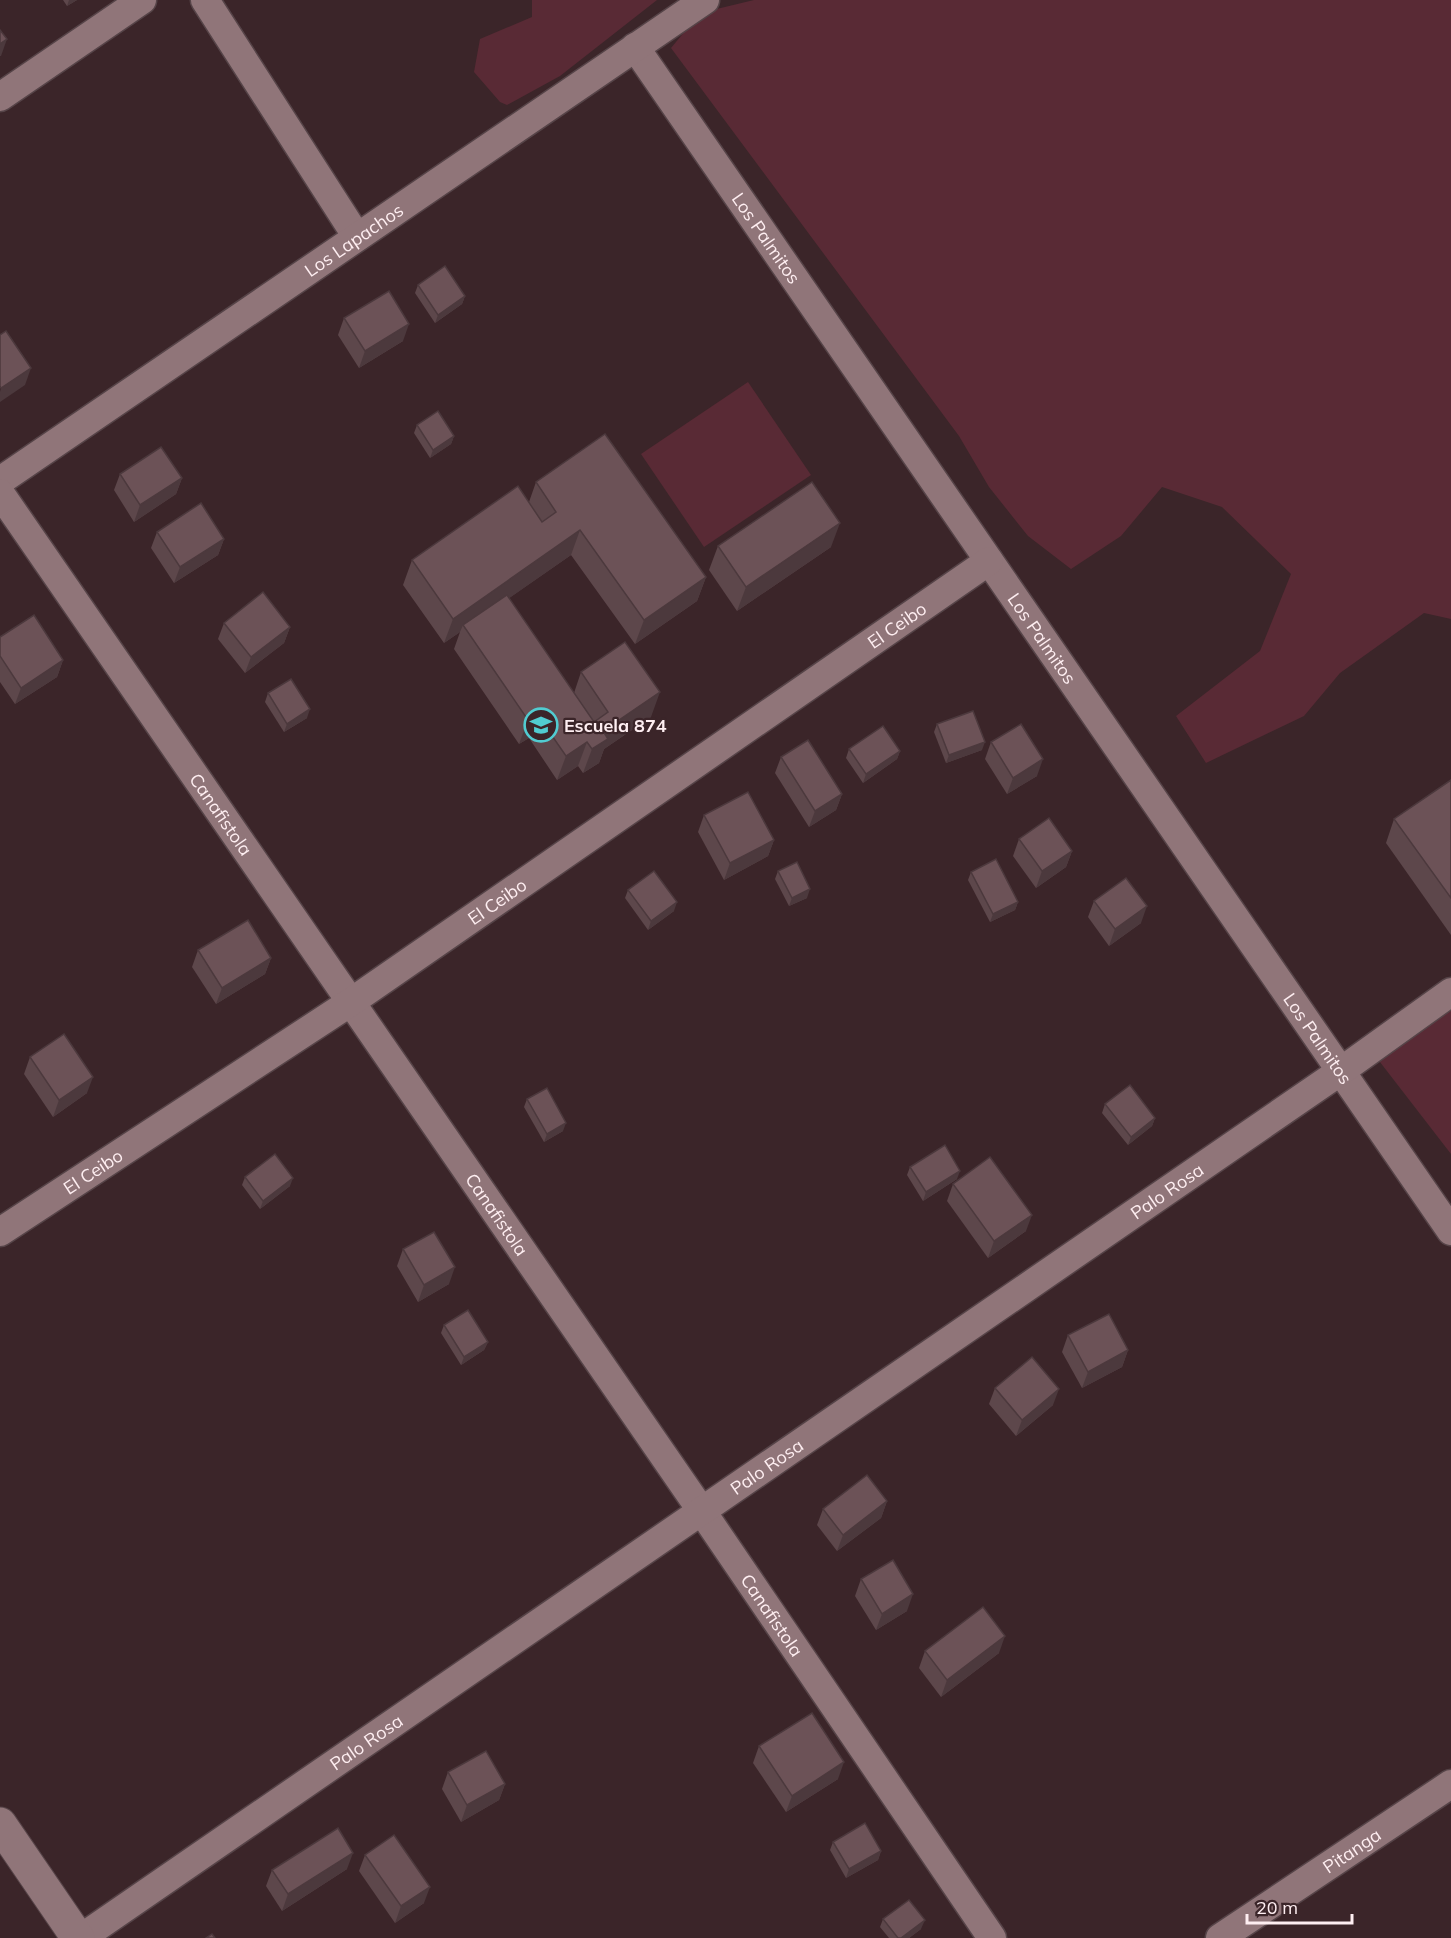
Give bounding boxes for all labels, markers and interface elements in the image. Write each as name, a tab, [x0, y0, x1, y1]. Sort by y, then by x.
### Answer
street label: Los Palmitos	[727, 188, 806, 288]
street label: Los Lapachos	[300, 198, 407, 282]
street label: Los Palmitos	[1003, 588, 1082, 688]
street label: El Ceibo	[863, 596, 931, 653]
school or university icon: Escuela 874	[523, 707, 559, 743]
place label: Escuela 874	[564, 714, 667, 737]
street label: Canafistola	[185, 768, 258, 860]
street label: El Ceibo	[463, 873, 531, 930]
street label: Los Palmitos	[1279, 988, 1358, 1088]
street label: El Ceibo	[59, 1143, 127, 1199]
street label: Palo Rosa	[1126, 1158, 1208, 1224]
street label: Canafistola	[461, 1169, 534, 1260]
street label: Palo Rosa	[725, 1433, 807, 1500]
street label: Canafistola	[736, 1569, 809, 1661]
street label: Palo Rosa	[325, 1709, 407, 1775]
street label: Pitanga	[1318, 1823, 1385, 1878]
scale bar	[1247, 1887, 1352, 1925]
text: 20 m	[1256, 1896, 1298, 1919]

